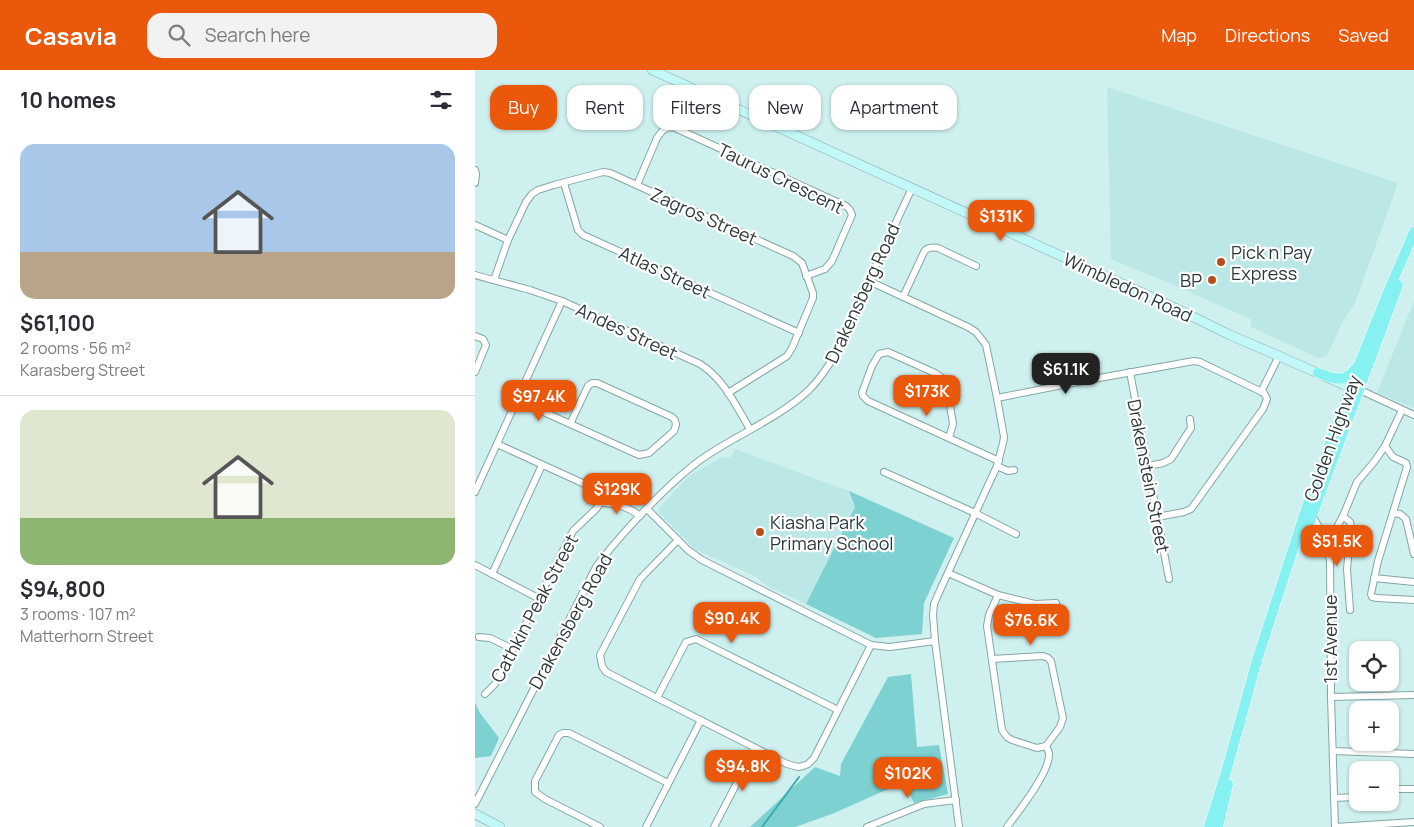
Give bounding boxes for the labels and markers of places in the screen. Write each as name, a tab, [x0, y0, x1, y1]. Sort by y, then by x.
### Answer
pin: $131K	[966, 200, 1036, 242]
place label: Pick n Pay Express	[1231, 240, 1313, 285]
marker: Pick n Pay Express	[1215, 256, 1227, 268]
place label: BP	[1180, 268, 1202, 292]
marker: BP	[1206, 274, 1218, 286]
pin: $61.1K	[1025, 352, 1107, 395]
pin: $173K	[892, 374, 962, 417]
pin: $97.4K	[498, 380, 580, 422]
pin: $129K	[582, 472, 652, 515]
place label: Kiasha Park Primary School	[770, 510, 894, 555]
pin: $51.5K	[1296, 524, 1378, 567]
marker: Kiasha Park Primary School	[754, 526, 766, 538]
pin: $90.4K	[691, 602, 773, 644]
pin: $76.6K	[990, 604, 1072, 646]
pin: $94.8K	[702, 750, 784, 792]
pin: $102K	[873, 756, 943, 799]

